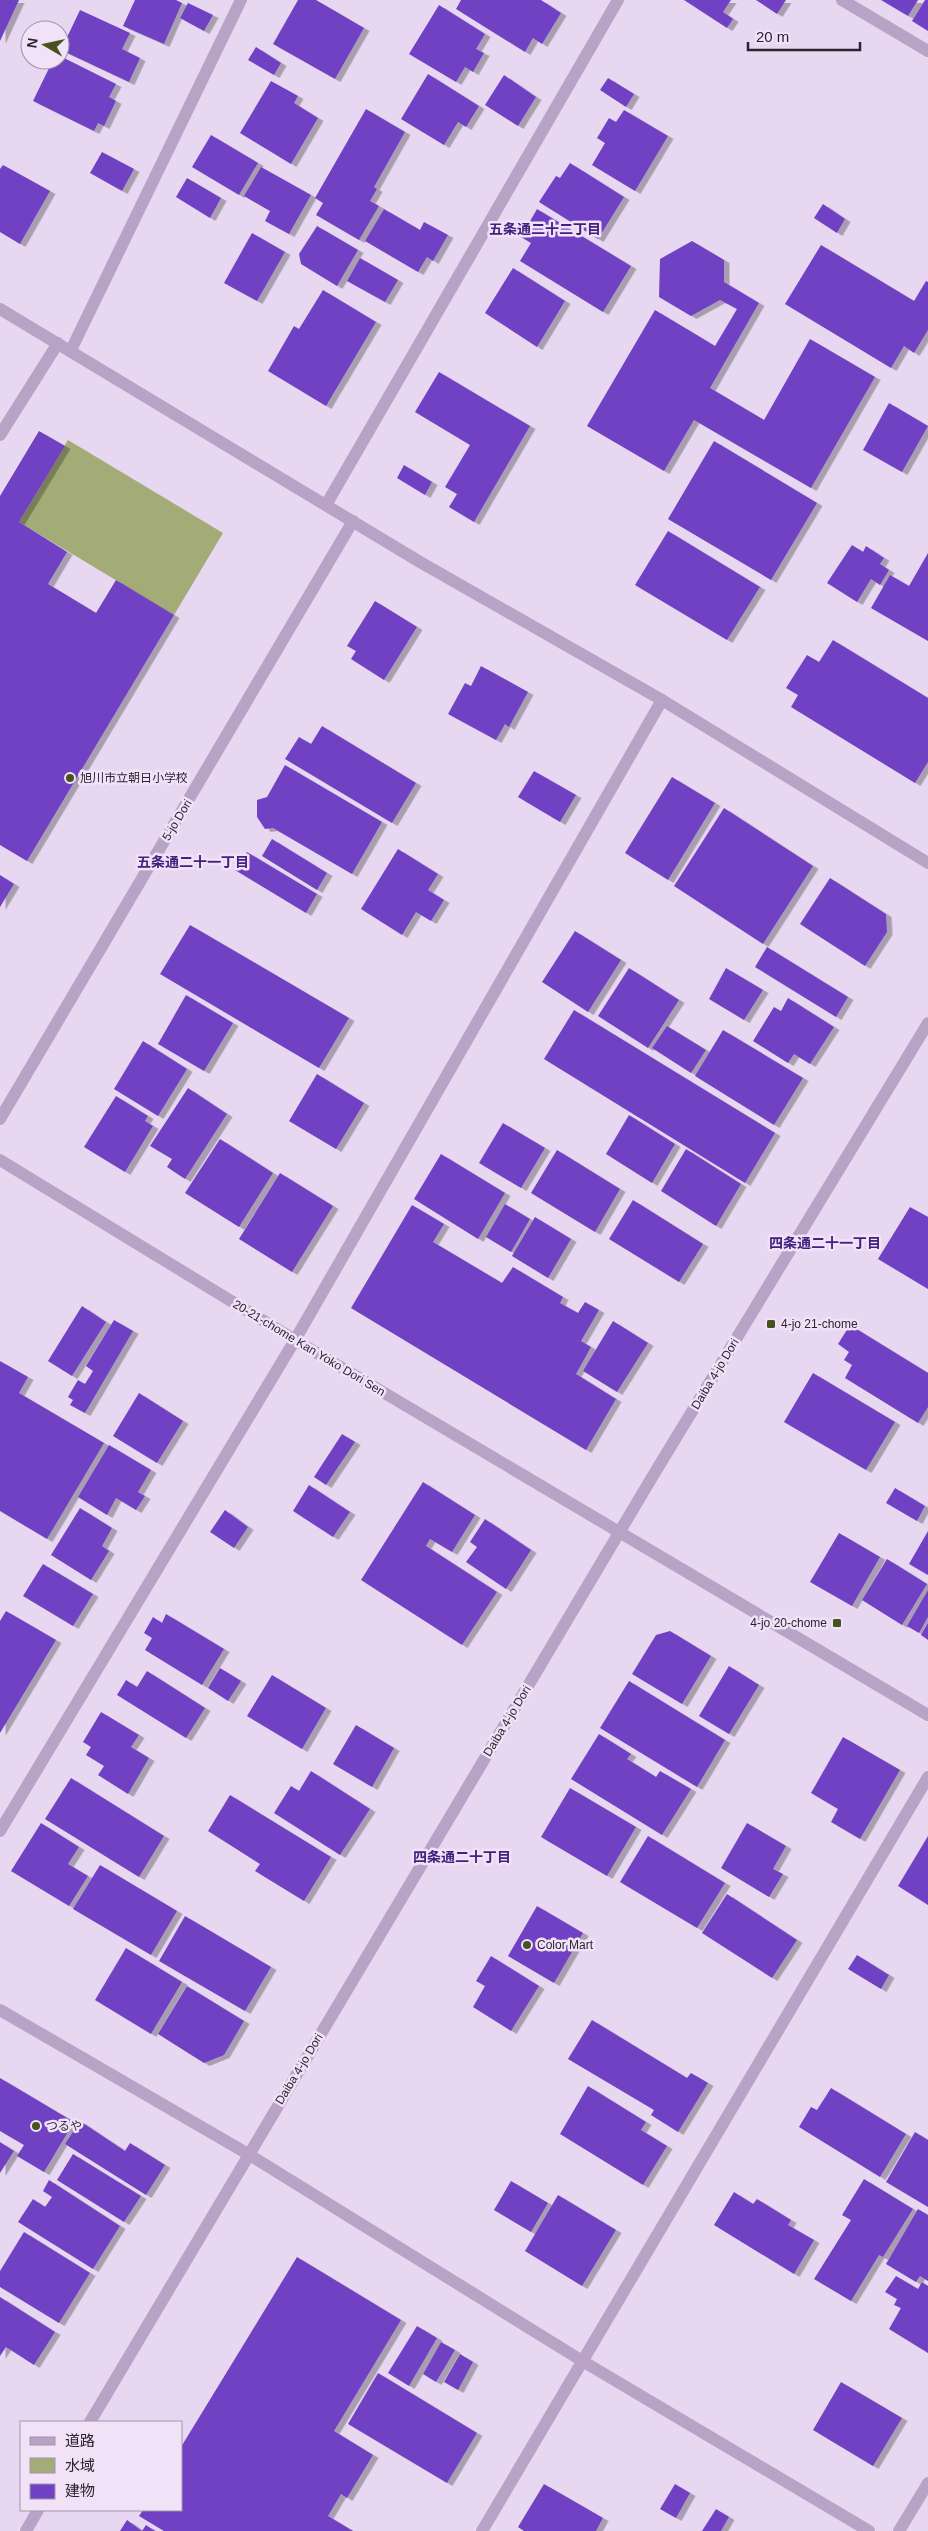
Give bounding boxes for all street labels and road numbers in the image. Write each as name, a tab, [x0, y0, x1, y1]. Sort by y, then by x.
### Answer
street label: 5-jo Dori	[159, 797, 195, 843]
street label: 20-21-chome Kan Yoko Dori Sen	[230, 1297, 388, 1399]
street label: Daiba 4-jo Dori	[688, 1336, 742, 1412]
street label: Daiba 4-jo Dori	[480, 1683, 534, 1759]
street label: Daiba 4-jo Dori	[272, 2031, 326, 2107]

